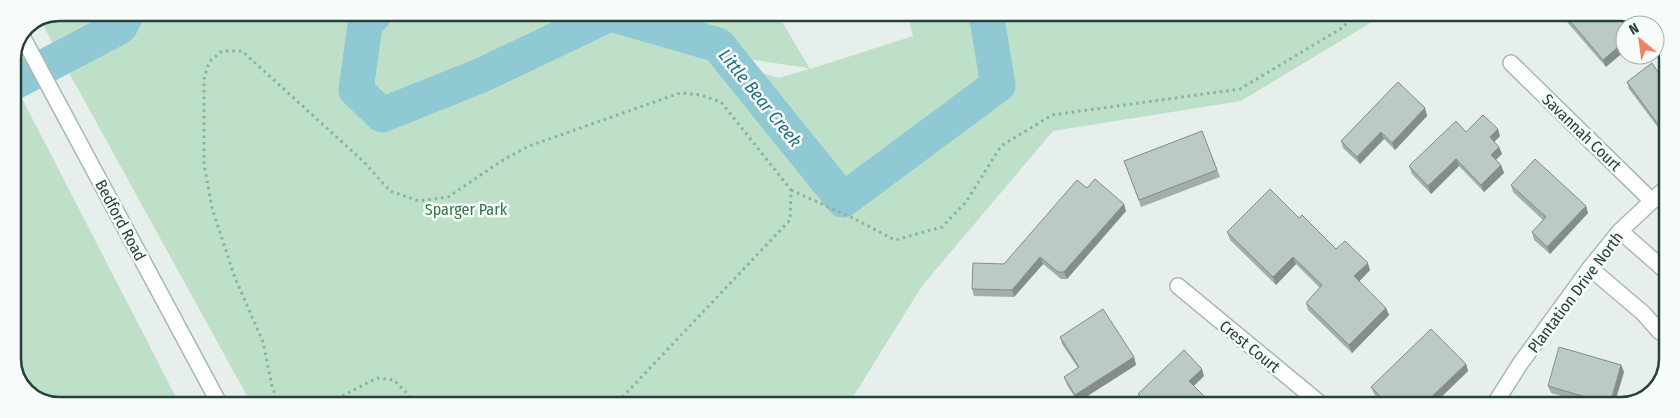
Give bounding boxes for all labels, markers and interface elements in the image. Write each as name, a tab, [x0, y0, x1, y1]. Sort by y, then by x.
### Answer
north arrow	[1615, 15, 1665, 65]
text: N	[1626, 20, 1642, 39]
water label: Little Bear Creek	[714, 45, 806, 152]
street label: Savannah Court	[1538, 90, 1626, 175]
street label: Bedford Road	[91, 176, 150, 264]
park label: Sparger Park	[425, 200, 508, 219]
street label: Plantation Drive North	[1524, 228, 1627, 357]
street label: Crest Court	[1216, 316, 1284, 377]

